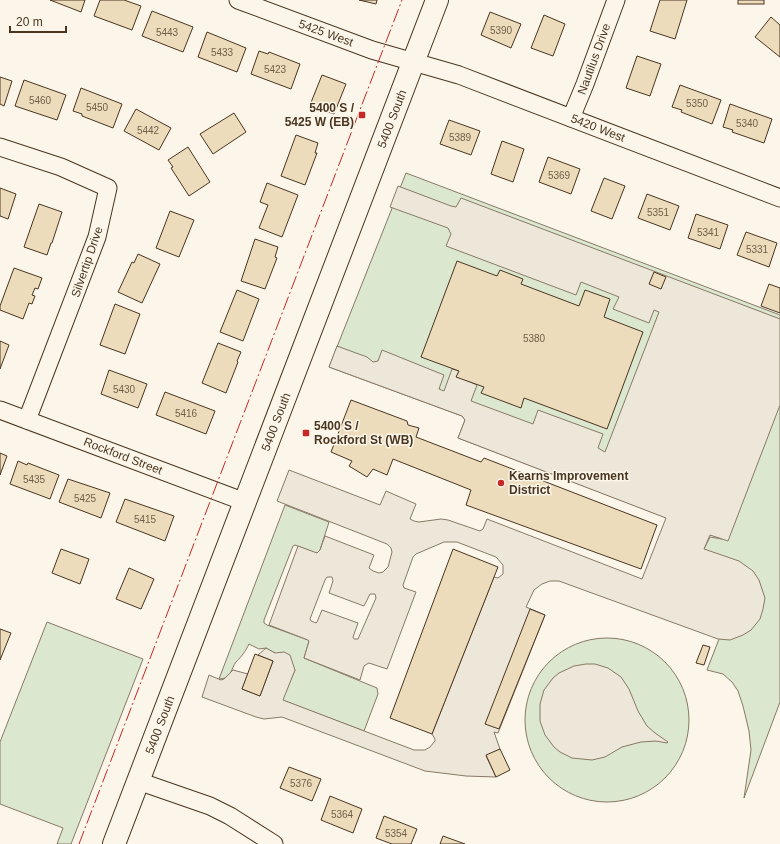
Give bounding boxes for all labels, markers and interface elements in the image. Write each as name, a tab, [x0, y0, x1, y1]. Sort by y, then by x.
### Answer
scale bar	[10, 8, 66, 34]
text: 20 m	[16, 15, 43, 29]
street label: 5425 West	[297, 17, 356, 50]
street label: Nautilus Drive	[575, 21, 613, 96]
house number: 5390	[490, 25, 513, 36]
house number: 5443	[156, 27, 179, 38]
house number: 5433	[211, 47, 234, 58]
house number: 5423	[264, 64, 287, 75]
street label: 5400 South	[374, 88, 410, 150]
house number: 5460	[29, 95, 52, 106]
house number: 5350	[686, 98, 709, 109]
place label: 5400 S / 5425 W (EB)	[285, 101, 355, 129]
house number: 5450	[86, 102, 109, 113]
marker: 5400 S / 5425 W (EB)	[357, 110, 367, 120]
street label: 5420 West	[569, 111, 628, 145]
house number: 5340	[736, 118, 759, 129]
house number: 5442	[137, 125, 160, 136]
house number: 5389	[449, 132, 472, 143]
house number: 5369	[548, 170, 571, 181]
house number: 5351	[647, 207, 670, 218]
street label: Silvertip Drive	[68, 224, 106, 299]
house number: 5341	[697, 227, 720, 238]
house number: 5331	[746, 244, 769, 255]
house number: 5380	[523, 333, 546, 344]
house number: 5430	[113, 384, 136, 395]
street label: 5400 South	[258, 391, 294, 453]
house number: 5416	[175, 408, 198, 419]
place label: 5400 S / Rockford St (WB)	[314, 419, 413, 447]
marker: 5400 S / Rockford St (WB)	[301, 428, 311, 438]
street label: Rockford Street	[82, 435, 165, 478]
place label: Kearns Improvement District	[509, 469, 628, 497]
house number: 5435	[23, 474, 46, 485]
marker: Kearns Improvement District	[496, 478, 506, 488]
house number: 5425	[74, 493, 97, 504]
house number: 5415	[134, 514, 157, 525]
street label: 5400 South	[142, 694, 178, 756]
house number: 5376	[290, 778, 313, 789]
house number: 5364	[331, 809, 354, 820]
house number: 5354	[385, 828, 408, 839]

